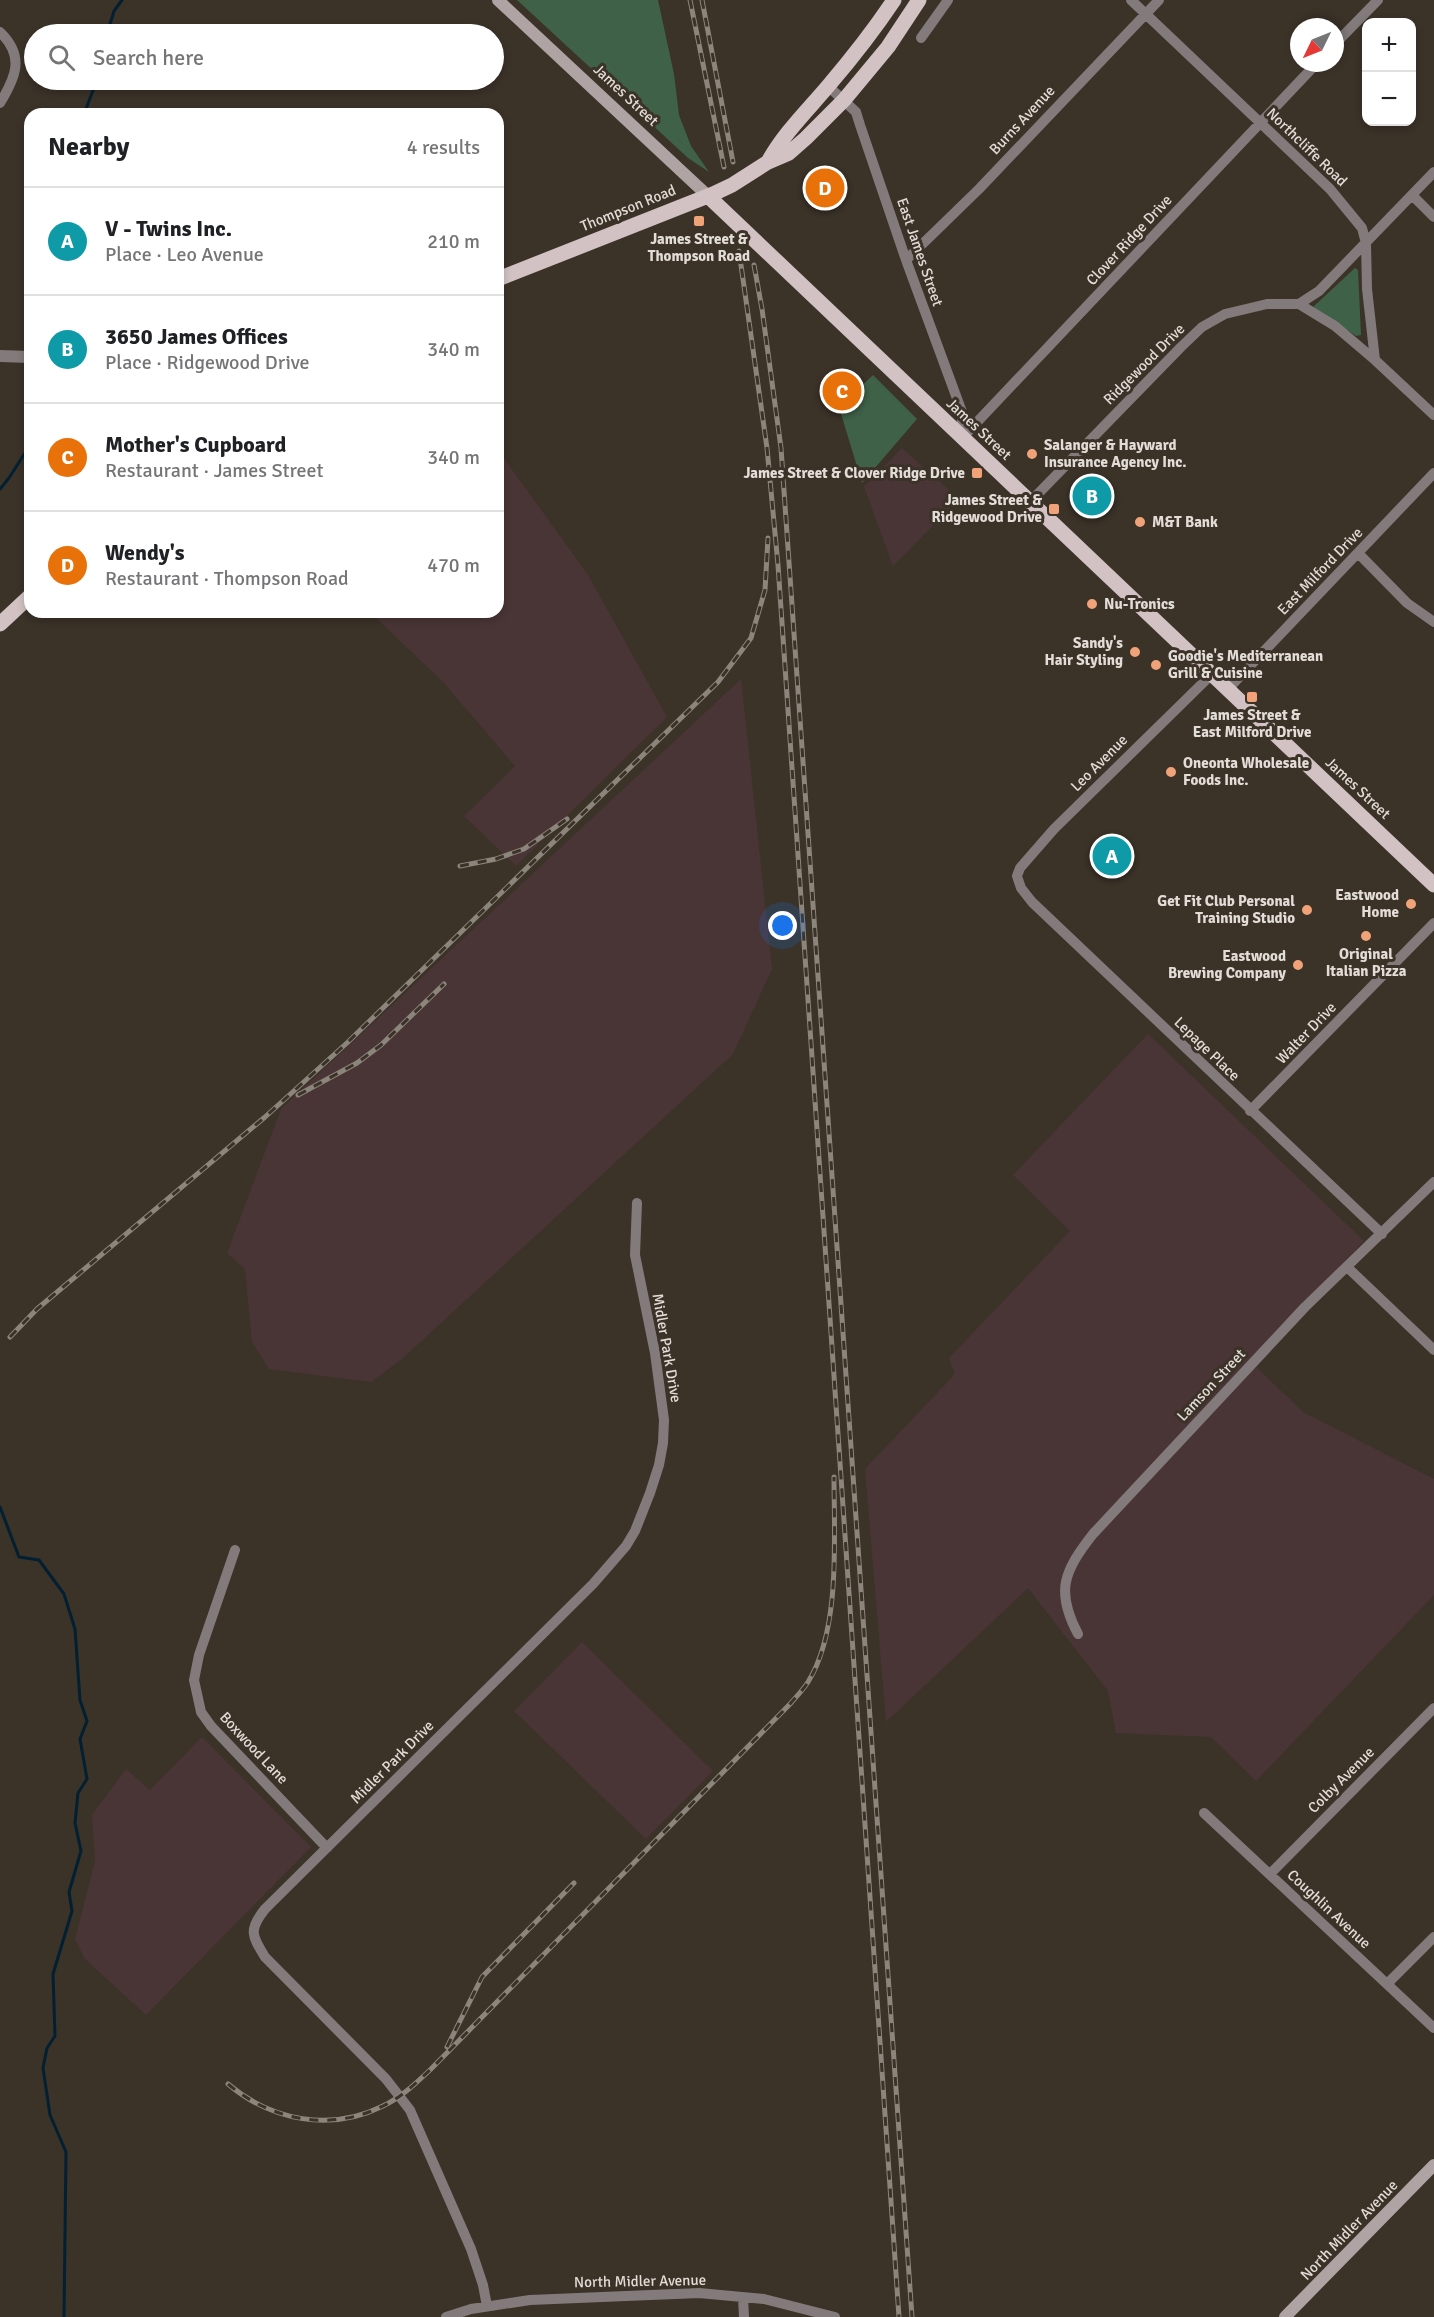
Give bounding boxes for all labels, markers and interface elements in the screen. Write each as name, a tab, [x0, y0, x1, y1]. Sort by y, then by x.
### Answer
north arrow	[1290, 18, 1344, 72]
map controls	[1362, 18, 1416, 126]
button: +	[1362, 18, 1416, 72]
search box	[24, 24, 504, 90]
icon: search	[45, 41, 78, 74]
text: Search here	[93, 44, 204, 71]
street label: James Street	[590, 60, 662, 130]
button: −	[1362, 72, 1416, 126]
street label: Burns Avenue	[985, 82, 1059, 158]
street label: Northcliffe Road	[1263, 104, 1351, 190]
text: Nearby	[48, 131, 129, 163]
text: 4 results	[407, 135, 480, 160]
pin: D	[806, 166, 844, 210]
street label: Thompson Road	[578, 181, 678, 235]
street label: Clover Ridge Drive	[1082, 191, 1176, 289]
street label: East James Street	[893, 195, 947, 309]
marker: James Street & Thompson Road	[692, 214, 706, 228]
text: V - Twins Inc.	[105, 215, 232, 242]
text: A	[61, 229, 74, 254]
text: 210 m	[427, 229, 480, 254]
place label: James Street & Thompson Road	[648, 230, 750, 265]
text: Place · Leo Avenue	[105, 242, 264, 267]
street label: Ridgewood Drive	[1100, 320, 1188, 408]
text: 3650 James Offices	[105, 323, 288, 350]
text: B	[61, 337, 74, 362]
text: 340 m	[427, 337, 480, 362]
text: Place · Ridgewood Drive	[105, 350, 310, 375]
pin: C	[822, 368, 862, 414]
street label: James Street	[943, 394, 1015, 464]
text: Mother's Cupboard	[105, 431, 286, 458]
place label: Salanger & Hayward Insurance Agency Inc.	[1044, 436, 1187, 471]
text: C	[61, 445, 74, 470]
text: 340 m	[427, 445, 480, 470]
marker: Salanger & Hayward Insurance Agency Inc.	[1025, 447, 1039, 461]
text: Restaurant · James Street	[105, 458, 324, 483]
place label: James Street & Clover Ridge Drive	[744, 464, 965, 482]
marker: James Street & Clover Ridge Drive	[970, 466, 984, 480]
pin: B	[1072, 474, 1112, 518]
place label: James Street & Ridgewood Drive	[931, 491, 1042, 526]
marker: James Street & Ridgewood Drive	[1047, 502, 1061, 516]
place label: M&T Bank	[1152, 513, 1218, 531]
marker: M&T Bank	[1133, 515, 1147, 529]
street label: East Milford Drive	[1274, 524, 1366, 618]
text: Wendy's	[105, 539, 185, 566]
text: D	[61, 553, 74, 578]
text: 470 m	[427, 553, 480, 578]
text: Restaurant · Thompson Road	[105, 566, 349, 591]
place label: Nu-Tronics	[1104, 595, 1175, 613]
marker: Nu-Tronics	[1085, 597, 1099, 611]
place label: Sandy's Hair Styling	[1044, 634, 1123, 669]
marker: Sandy's Hair Styling	[1128, 645, 1142, 659]
place label: Goodie's Mediterranean Grill & Cuisine	[1168, 647, 1323, 682]
marker: Goodie's Mediterranean Grill & Cuisine	[1149, 658, 1163, 672]
marker: James Street & East Milford Drive	[1245, 690, 1259, 704]
place label: James Street & East Milford Drive	[1193, 706, 1311, 741]
street label: Leo Avenue	[1067, 731, 1131, 795]
street label: James Street	[1322, 753, 1394, 823]
place label: Oneonta Wholesale Foods Inc.	[1183, 754, 1309, 789]
marker: Oneonta Wholesale Foods Inc.	[1164, 765, 1178, 779]
pin: A	[1092, 834, 1132, 878]
place label: Eastwood Home	[1335, 886, 1399, 921]
place label: Get Fit Club Personal Training Studio	[1157, 892, 1295, 927]
marker: Eastwood Home	[1404, 897, 1418, 911]
marker: Get Fit Club Personal Training Studio	[1300, 903, 1314, 917]
your location	[768, 911, 797, 940]
marker: Original Italian Pizza	[1359, 929, 1373, 943]
place label: Original Italian Pizza	[1326, 945, 1407, 980]
place label: Eastwood Brewing Company	[1168, 947, 1287, 982]
marker: Eastwood Brewing Company	[1291, 958, 1305, 972]
street label: Walter Drive	[1272, 998, 1340, 1068]
street label: Lepage Place	[1170, 1013, 1244, 1085]
street label: Midler Park Drive	[649, 1292, 685, 1404]
street label: Lamson Street	[1173, 1345, 1249, 1425]
street label: Boxwood Lane	[216, 1708, 292, 1788]
street label: Midler Park Drive	[347, 1717, 437, 1807]
street label: Colby Avenue	[1304, 1743, 1378, 1817]
street label: Coughlin Avenue	[1283, 1866, 1375, 1952]
street label: North Midler Avenue	[1297, 2176, 1401, 2284]
street label: North Midler Avenue	[574, 2271, 706, 2291]

